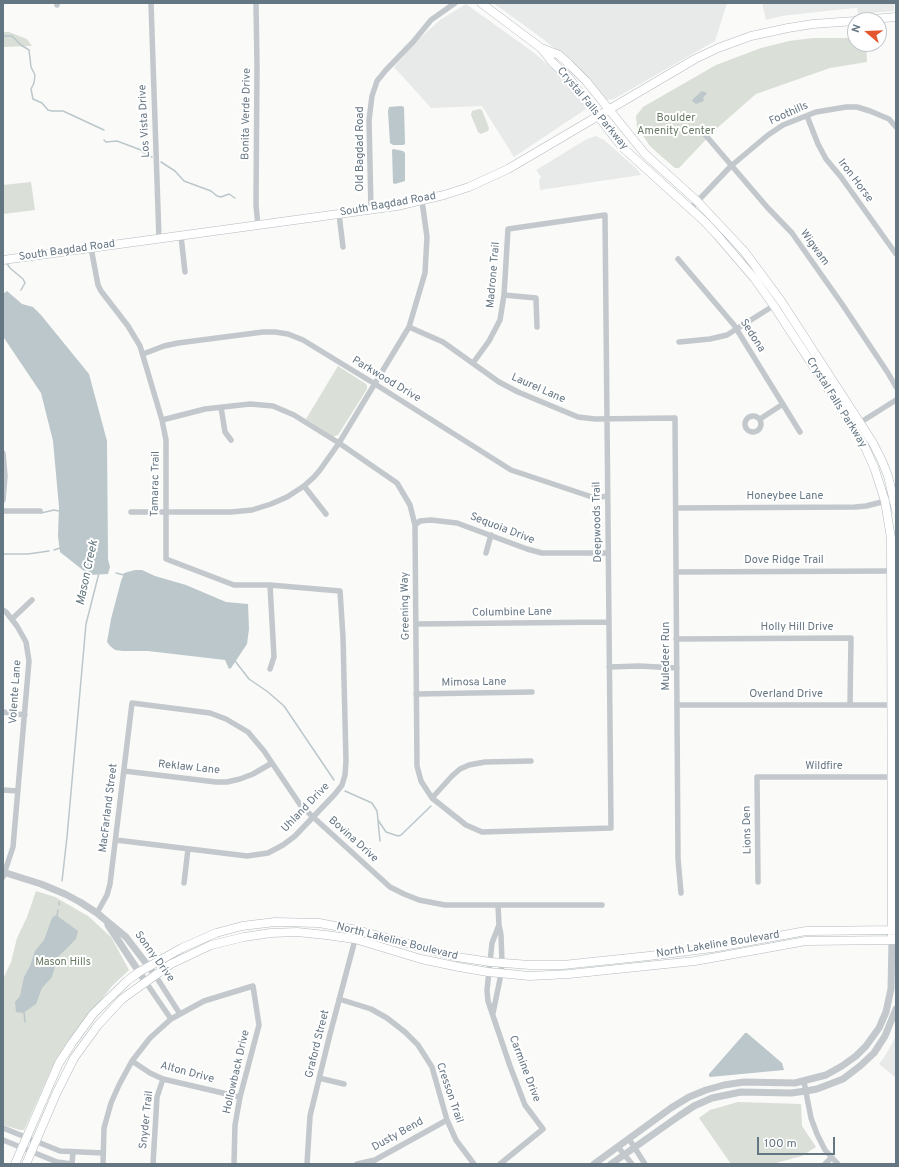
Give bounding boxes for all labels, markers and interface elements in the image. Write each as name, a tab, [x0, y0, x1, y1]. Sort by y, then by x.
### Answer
north arrow	[847, 12, 887, 52]
text: N	[849, 22, 865, 34]
street label: Crystal Falls Parkway	[554, 65, 630, 153]
street label: Bonita Verde Drive	[240, 68, 254, 160]
street label: Los Vista Drive	[136, 84, 154, 158]
street label: Foothills	[767, 100, 811, 128]
street label: Old Bagdad Road	[354, 106, 368, 192]
park label: Boulder Amenity Center	[637, 112, 715, 138]
street label: Iron Horse	[834, 157, 876, 205]
street label: South Bagdad Road	[339, 190, 437, 220]
street label: Wigwam	[797, 227, 831, 269]
street label: South Bagdad Road	[18, 238, 116, 264]
street label: Madrone Trail	[485, 241, 503, 309]
street label: Sedona	[736, 317, 768, 355]
street label: Parkwood Drive	[349, 354, 423, 406]
street label: Crystal Falls Parkway	[803, 355, 869, 451]
street label: Laurel Lane	[509, 371, 567, 407]
street label: Tamarac Trail	[149, 451, 163, 517]
street label: Deepwoods Trail	[591, 481, 605, 563]
street label: Honeybee Lane	[746, 490, 824, 504]
street label: Sequoia Drive	[468, 511, 536, 547]
water label: Mason Creek	[74, 539, 102, 607]
street label: Dove Ridge Trail	[744, 554, 824, 568]
street label: Greening Way	[399, 572, 413, 640]
street label: Columbine Lane	[472, 606, 552, 620]
street label: Holly Hill Drive	[761, 621, 833, 635]
street label: Muledeer Run	[660, 622, 674, 690]
street label: Volente Lane	[7, 660, 25, 724]
street label: Mimosa Lane	[441, 676, 507, 690]
street label: Overland Drive	[749, 688, 823, 702]
street label: Reklaw Lane	[157, 758, 221, 778]
street label: Wildfire	[805, 760, 843, 774]
street label: MacFarland Street	[97, 763, 121, 853]
street label: Uhland Drive	[279, 780, 333, 836]
street label: Lions Den	[741, 806, 755, 854]
street label: Bovina Drive	[325, 814, 381, 866]
street label: North Lakeline Boulevard	[335, 921, 459, 963]
street label: Sonny Drive	[131, 929, 177, 985]
street label: North Lakeline Boulevard	[655, 929, 781, 961]
park label: Mason Hills	[35, 956, 91, 970]
street label: Graford Street	[303, 1008, 333, 1080]
street label: Hollowback Drive	[221, 1029, 253, 1115]
street label: Carmine Drive	[505, 1034, 543, 1104]
street label: Alton Drive	[159, 1059, 215, 1087]
street label: Cresson Trail	[433, 1061, 465, 1125]
street label: Snyder Trail	[137, 1090, 157, 1150]
street label: Dusty Bend	[370, 1115, 426, 1155]
scale bar	[759, 1129, 837, 1155]
text: 100 m	[764, 1136, 797, 1152]

